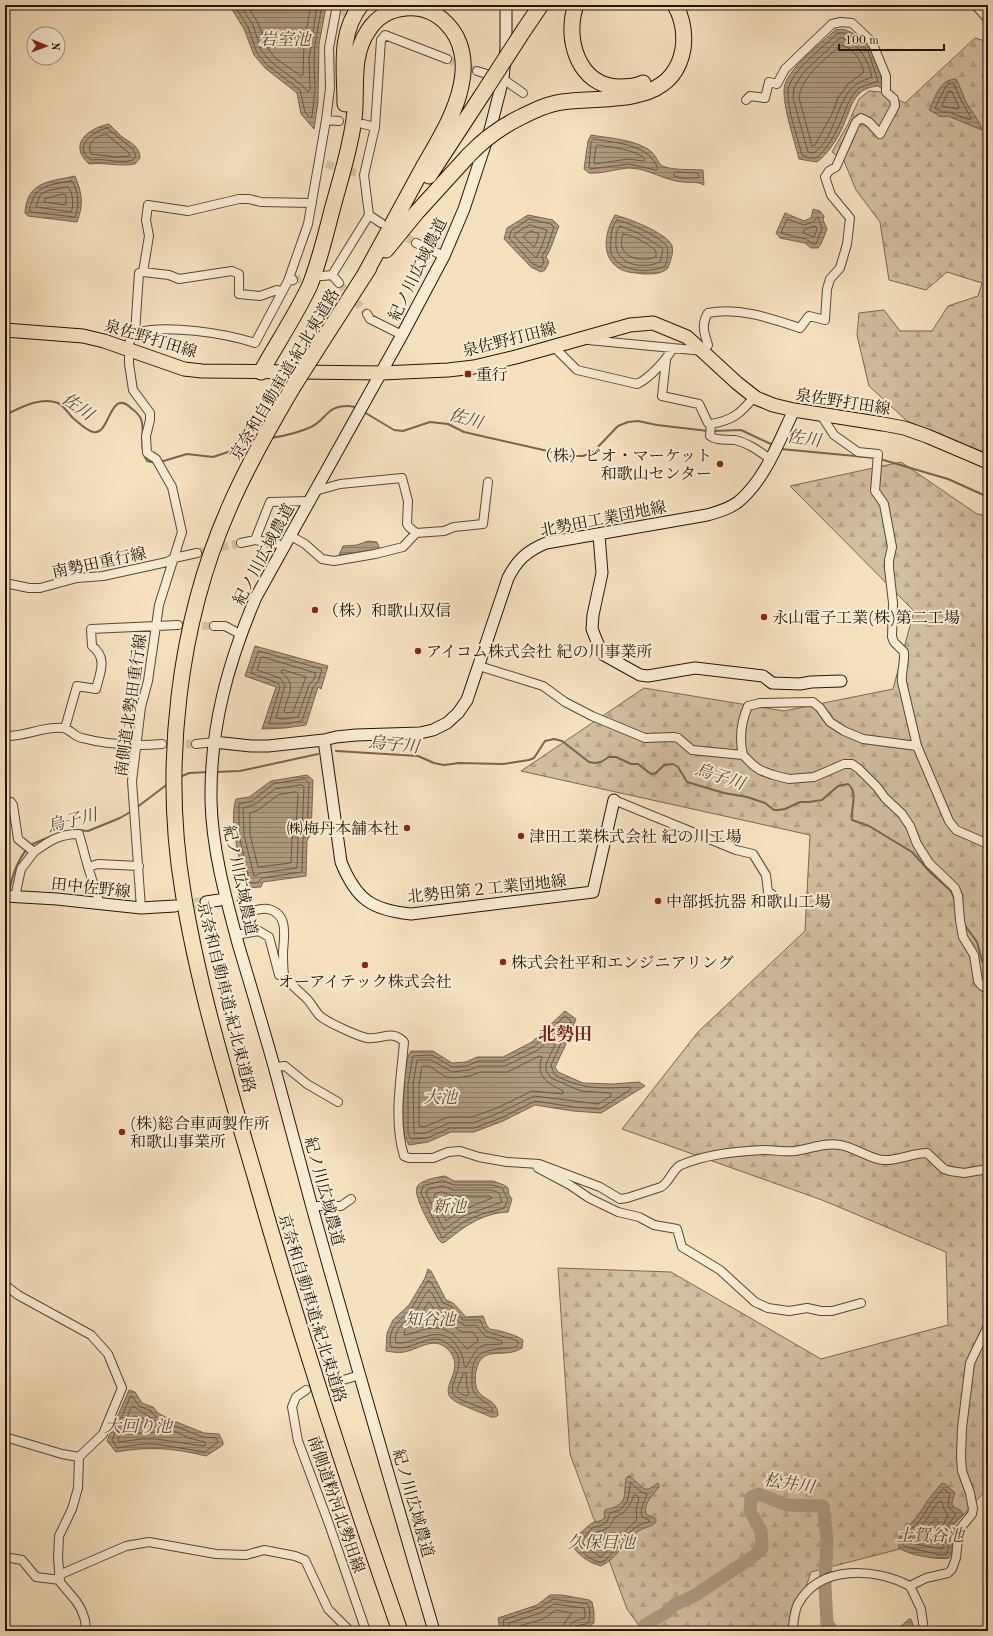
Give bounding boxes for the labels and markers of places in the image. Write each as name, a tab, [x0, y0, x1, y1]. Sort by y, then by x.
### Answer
place label: 重行	[476, 366, 508, 384]
marker: 重行	[463, 369, 473, 379]
place label: （株）ビオ・マーケット 和歌山センター	[537, 447, 712, 483]
marker: （株）ビオ・マーケット 和歌山センター	[715, 459, 725, 469]
place label: （株）和歌山双信	[323, 602, 451, 620]
marker: （株）和歌山双信	[310, 605, 320, 615]
place label: 永山電子工業(株)第二工場	[772, 609, 960, 627]
marker: 永山電子工業(株)第二工場	[759, 612, 769, 622]
place label: アイコム株式会社 紀の川事業所	[426, 643, 652, 661]
marker: アイコム株式会社 紀の川事業所	[413, 646, 423, 656]
place label: ㈱梅丹本舗本社	[287, 820, 399, 838]
marker: ㈱梅丹本舗本社	[402, 823, 412, 833]
place label: 津田工業株式会社 紀の川工場	[529, 828, 741, 846]
marker: 津田工業株式会社 紀の川工場	[516, 831, 526, 841]
place label: 中部抵抗器 和歌山工場	[666, 893, 830, 911]
marker: 中部抵抗器 和歌山工場	[653, 896, 663, 906]
place label: 株式会社平和エンジニアリング	[511, 954, 734, 972]
marker: 株式会社平和エンジニアリング	[498, 957, 508, 967]
marker: オーアイテック株式会社	[360, 960, 370, 970]
place label: オーアイテック株式会社	[278, 973, 452, 991]
place label: (株)総合車両製作所 和歌山事業所	[130, 1115, 270, 1151]
marker: (株)総合車両製作所 和歌山事業所	[117, 1127, 127, 1137]

